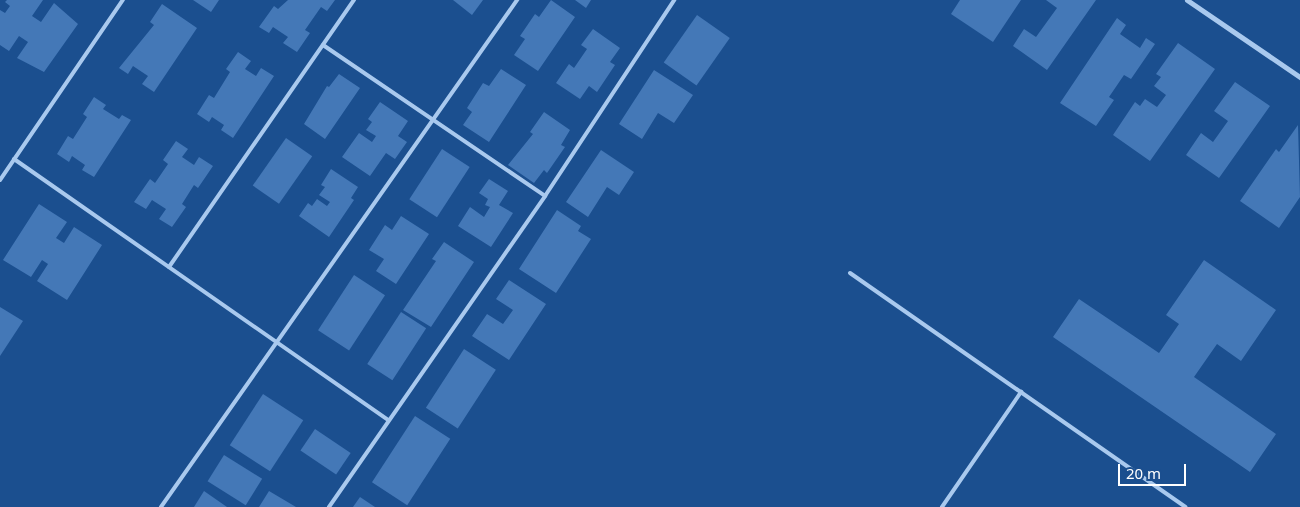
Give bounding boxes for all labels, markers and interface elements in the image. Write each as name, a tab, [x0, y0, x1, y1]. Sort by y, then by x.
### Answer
scale bar	[1120, 454, 1188, 486]
text: 20 m	[1126, 463, 1161, 483]

